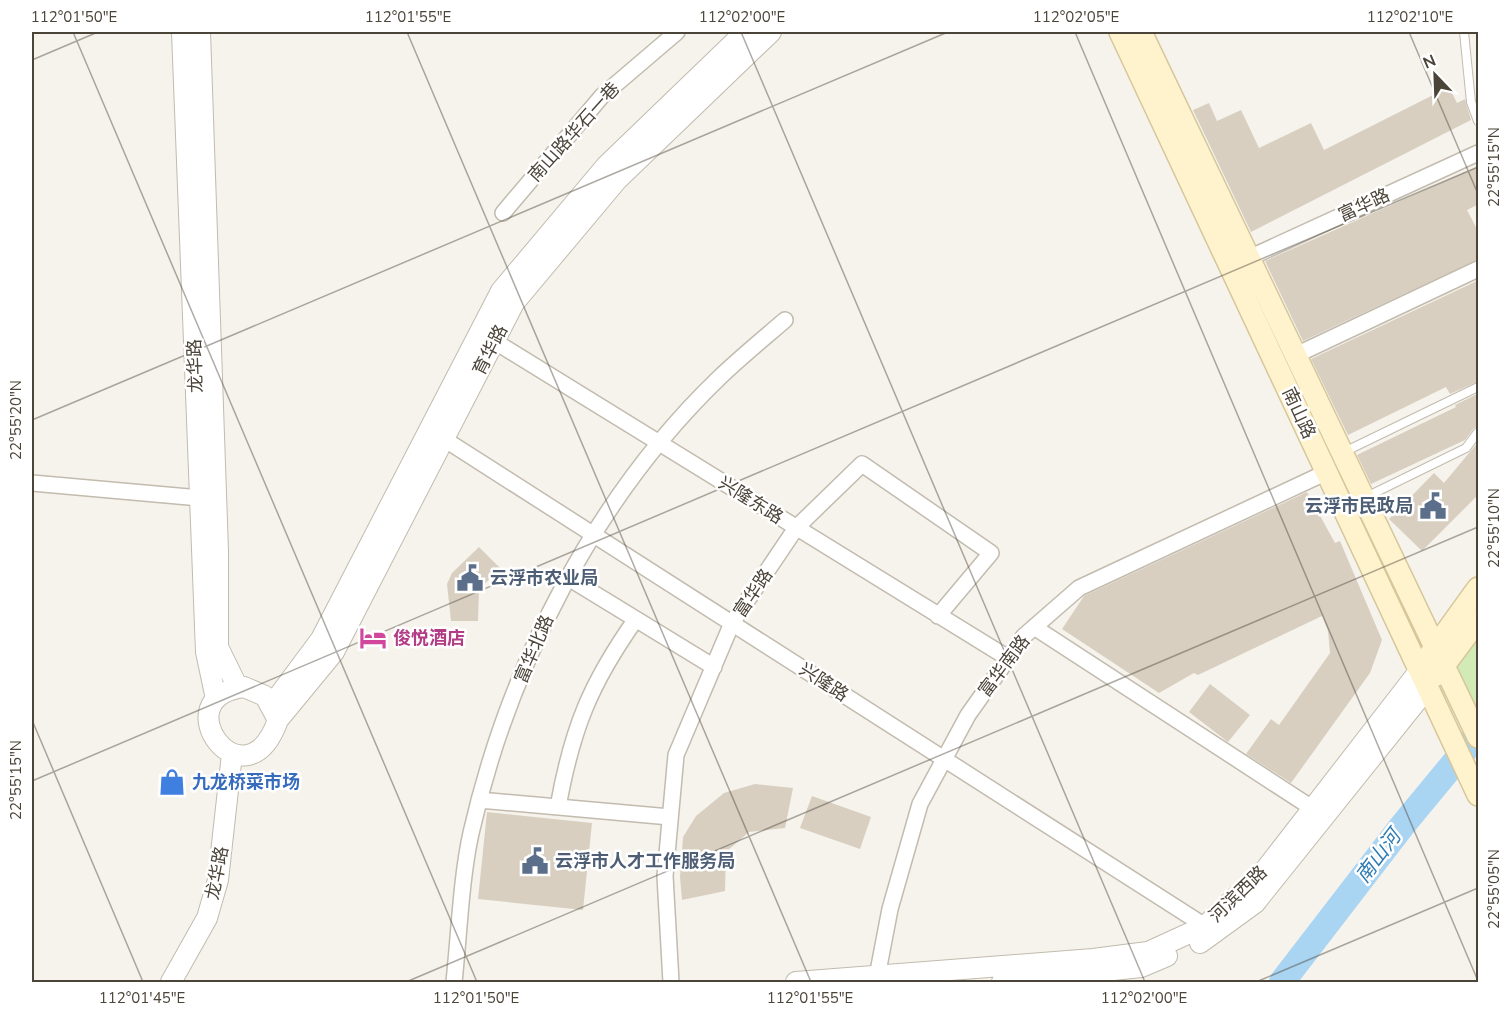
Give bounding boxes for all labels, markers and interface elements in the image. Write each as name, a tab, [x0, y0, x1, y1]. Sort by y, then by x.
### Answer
text: 112°01'50"E	[31, 7, 117, 27]
text: 112°01'55"E	[365, 7, 451, 27]
text: 112°02'00"E	[699, 7, 785, 27]
text: 112°02'05"E	[1033, 7, 1119, 27]
text: 112°02'10"E	[1367, 7, 1453, 27]
north arrow	[1405, 45, 1465, 105]
text: N	[1420, 50, 1439, 75]
street label: 南山路华石一巷	[523, 77, 625, 187]
text: 22°55'15"N	[1484, 127, 1504, 207]
street label: 富华路	[1334, 183, 1394, 227]
street label: 育华路	[467, 320, 513, 380]
street label: 龙华路	[182, 339, 208, 393]
text: 22°55'20"N	[6, 380, 26, 460]
street label: 南山路	[1277, 383, 1321, 443]
street label: 兴隆东路	[714, 471, 788, 529]
text: 22°55'10"N	[1484, 488, 1504, 568]
public building icon: 云浮市民政局	[1418, 491, 1448, 521]
place label: 云浮市民政局	[1305, 494, 1413, 518]
public building icon: 云浮市农业局	[455, 563, 485, 593]
street label: 富华路	[728, 564, 778, 622]
place label: 云浮市农业局	[490, 566, 598, 590]
street label: 富华北路	[509, 611, 559, 687]
hotel icon: 俊悦酒店	[358, 623, 388, 653]
place label: 俊悦酒店	[393, 626, 465, 650]
street label: 富华南路	[973, 630, 1035, 702]
street label: 兴隆路	[795, 657, 853, 707]
text: 22°55'15"N	[6, 740, 26, 820]
shop icon: 九龙桥菜市场	[157, 767, 187, 797]
place label: 九龙桥菜市场	[192, 770, 300, 794]
water label: 南山河	[1350, 821, 1410, 888]
street label: 龙华路	[200, 844, 234, 902]
public building icon: 云浮市人才工作服务局	[520, 846, 550, 876]
place label: 云浮市人才工作服务局	[555, 849, 735, 873]
text: 22°55'05"N	[1484, 849, 1504, 929]
street label: 河滨西路	[1204, 860, 1272, 928]
text: 112°01'45"E	[99, 988, 185, 1008]
text: 112°01'50"E	[433, 988, 519, 1008]
text: 112°01'55"E	[767, 988, 853, 1008]
text: 112°02'00"E	[1101, 988, 1187, 1008]

